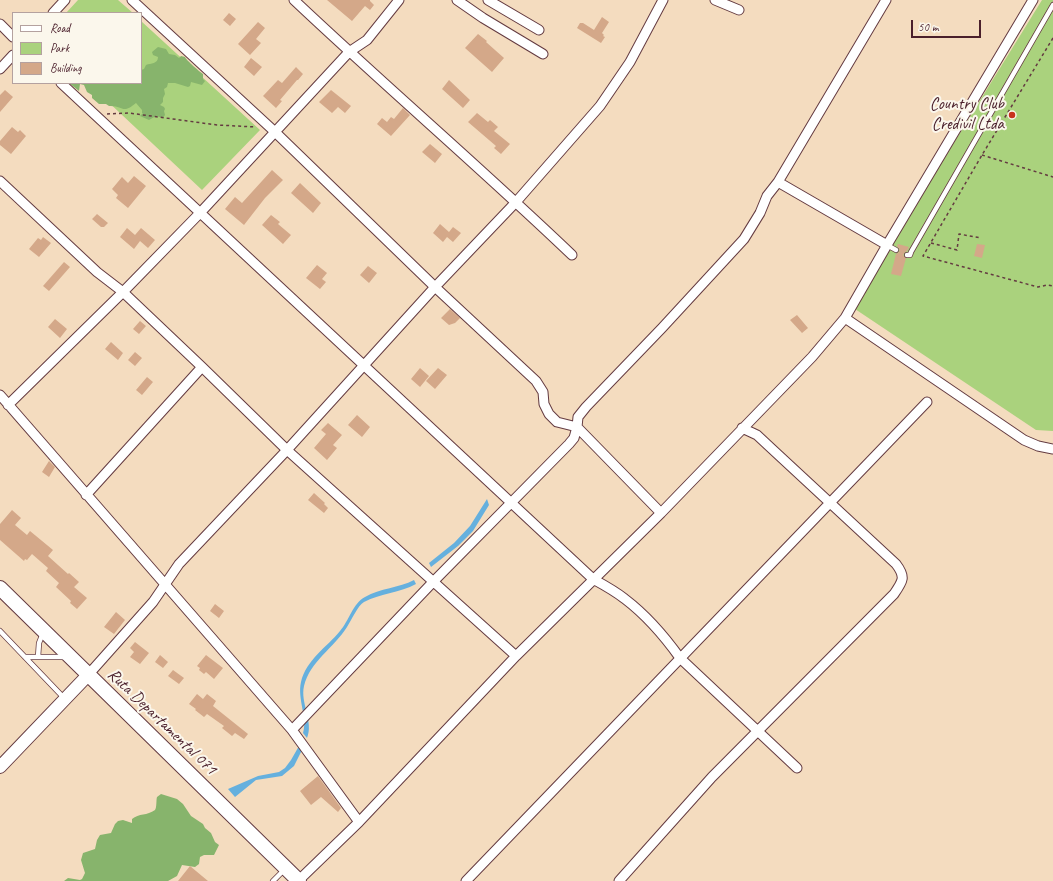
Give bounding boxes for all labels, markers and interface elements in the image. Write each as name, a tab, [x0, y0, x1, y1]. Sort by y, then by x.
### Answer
legend	[12, 12, 142, 84]
scale bar	[913, 12, 983, 38]
text: 50 m	[918, 19, 938, 35]
text: Road	[50, 20, 70, 36]
text: Park	[50, 40, 69, 56]
text: Building	[50, 60, 82, 76]
place label: Country Club Credivil Ltda	[930, 95, 1004, 135]
marker: Country Club Credivil Ltda	[1007, 110, 1017, 120]
street label: Ruta Departamental 071	[103, 665, 221, 779]

